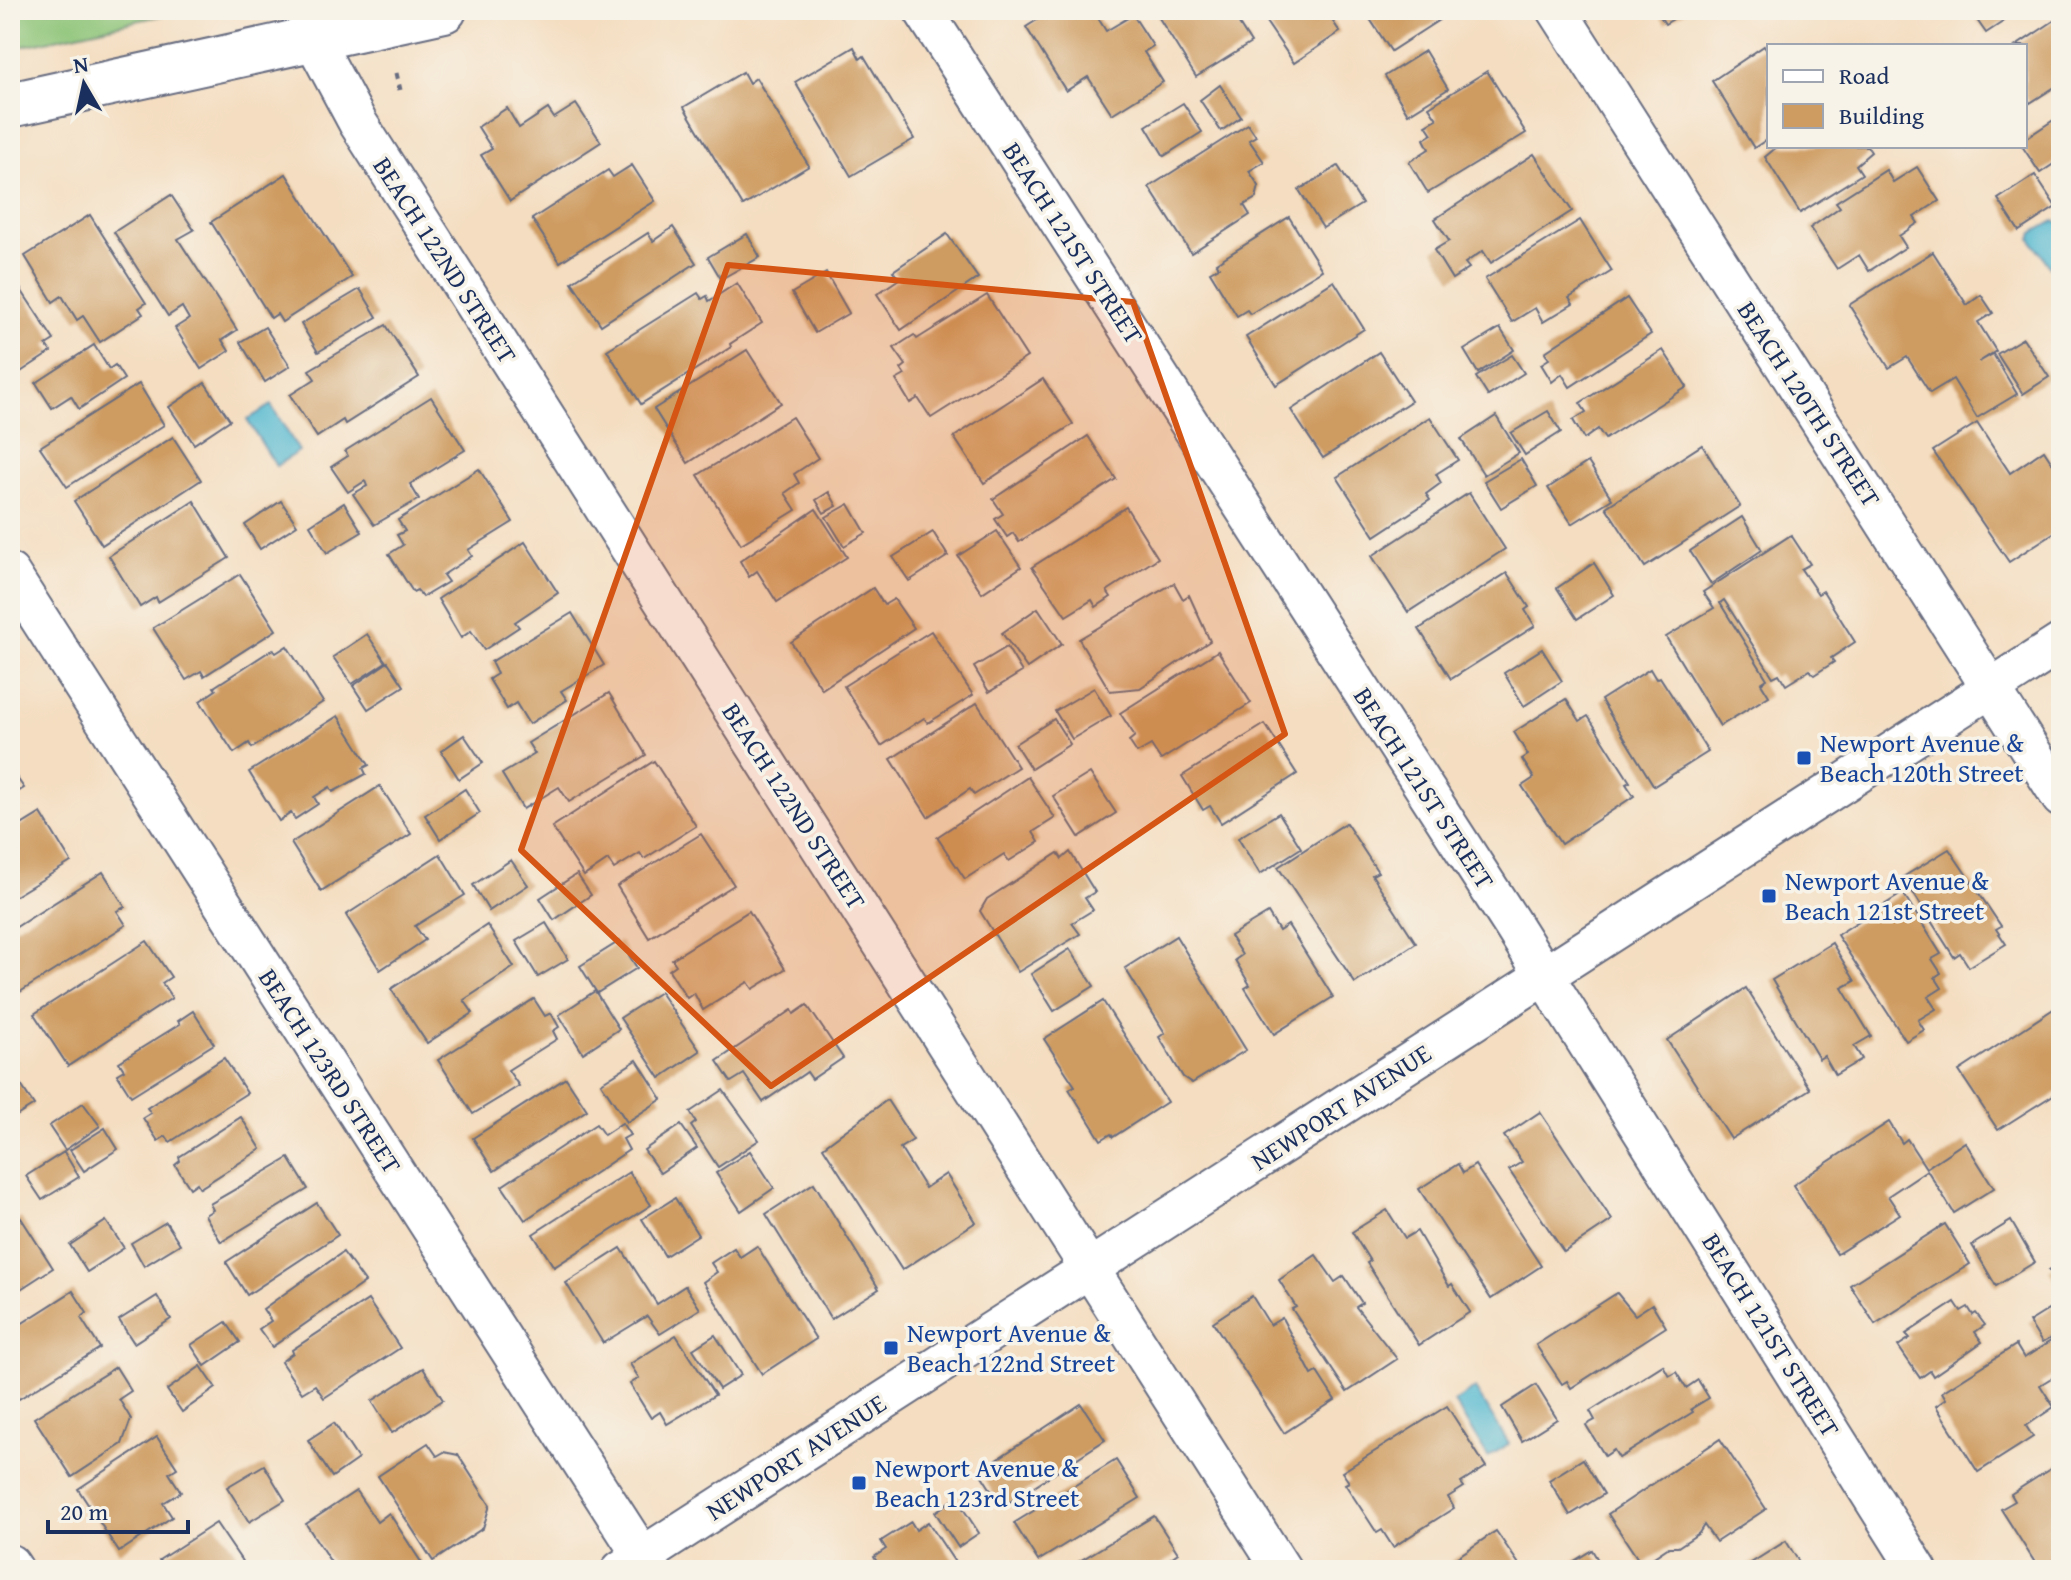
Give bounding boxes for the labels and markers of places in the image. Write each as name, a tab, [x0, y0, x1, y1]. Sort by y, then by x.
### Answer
place label: Newport Avenue & Beach 120th Street	[1820, 723, 2024, 792]
marker: Newport Avenue & Beach 120th Street	[1795, 749, 1813, 767]
place label: Newport Avenue & Beach 121st Street	[1785, 861, 1989, 930]
marker: Newport Avenue & Beach 121st Street	[1760, 887, 1778, 905]
place label: Newport Avenue & Beach 122nd Street	[907, 1313, 1115, 1382]
marker: Newport Avenue & Beach 122nd Street	[882, 1339, 900, 1357]
place label: Newport Avenue & Beach 123rd Street	[875, 1448, 1079, 1517]
marker: Newport Avenue & Beach 123rd Street	[850, 1474, 868, 1492]

